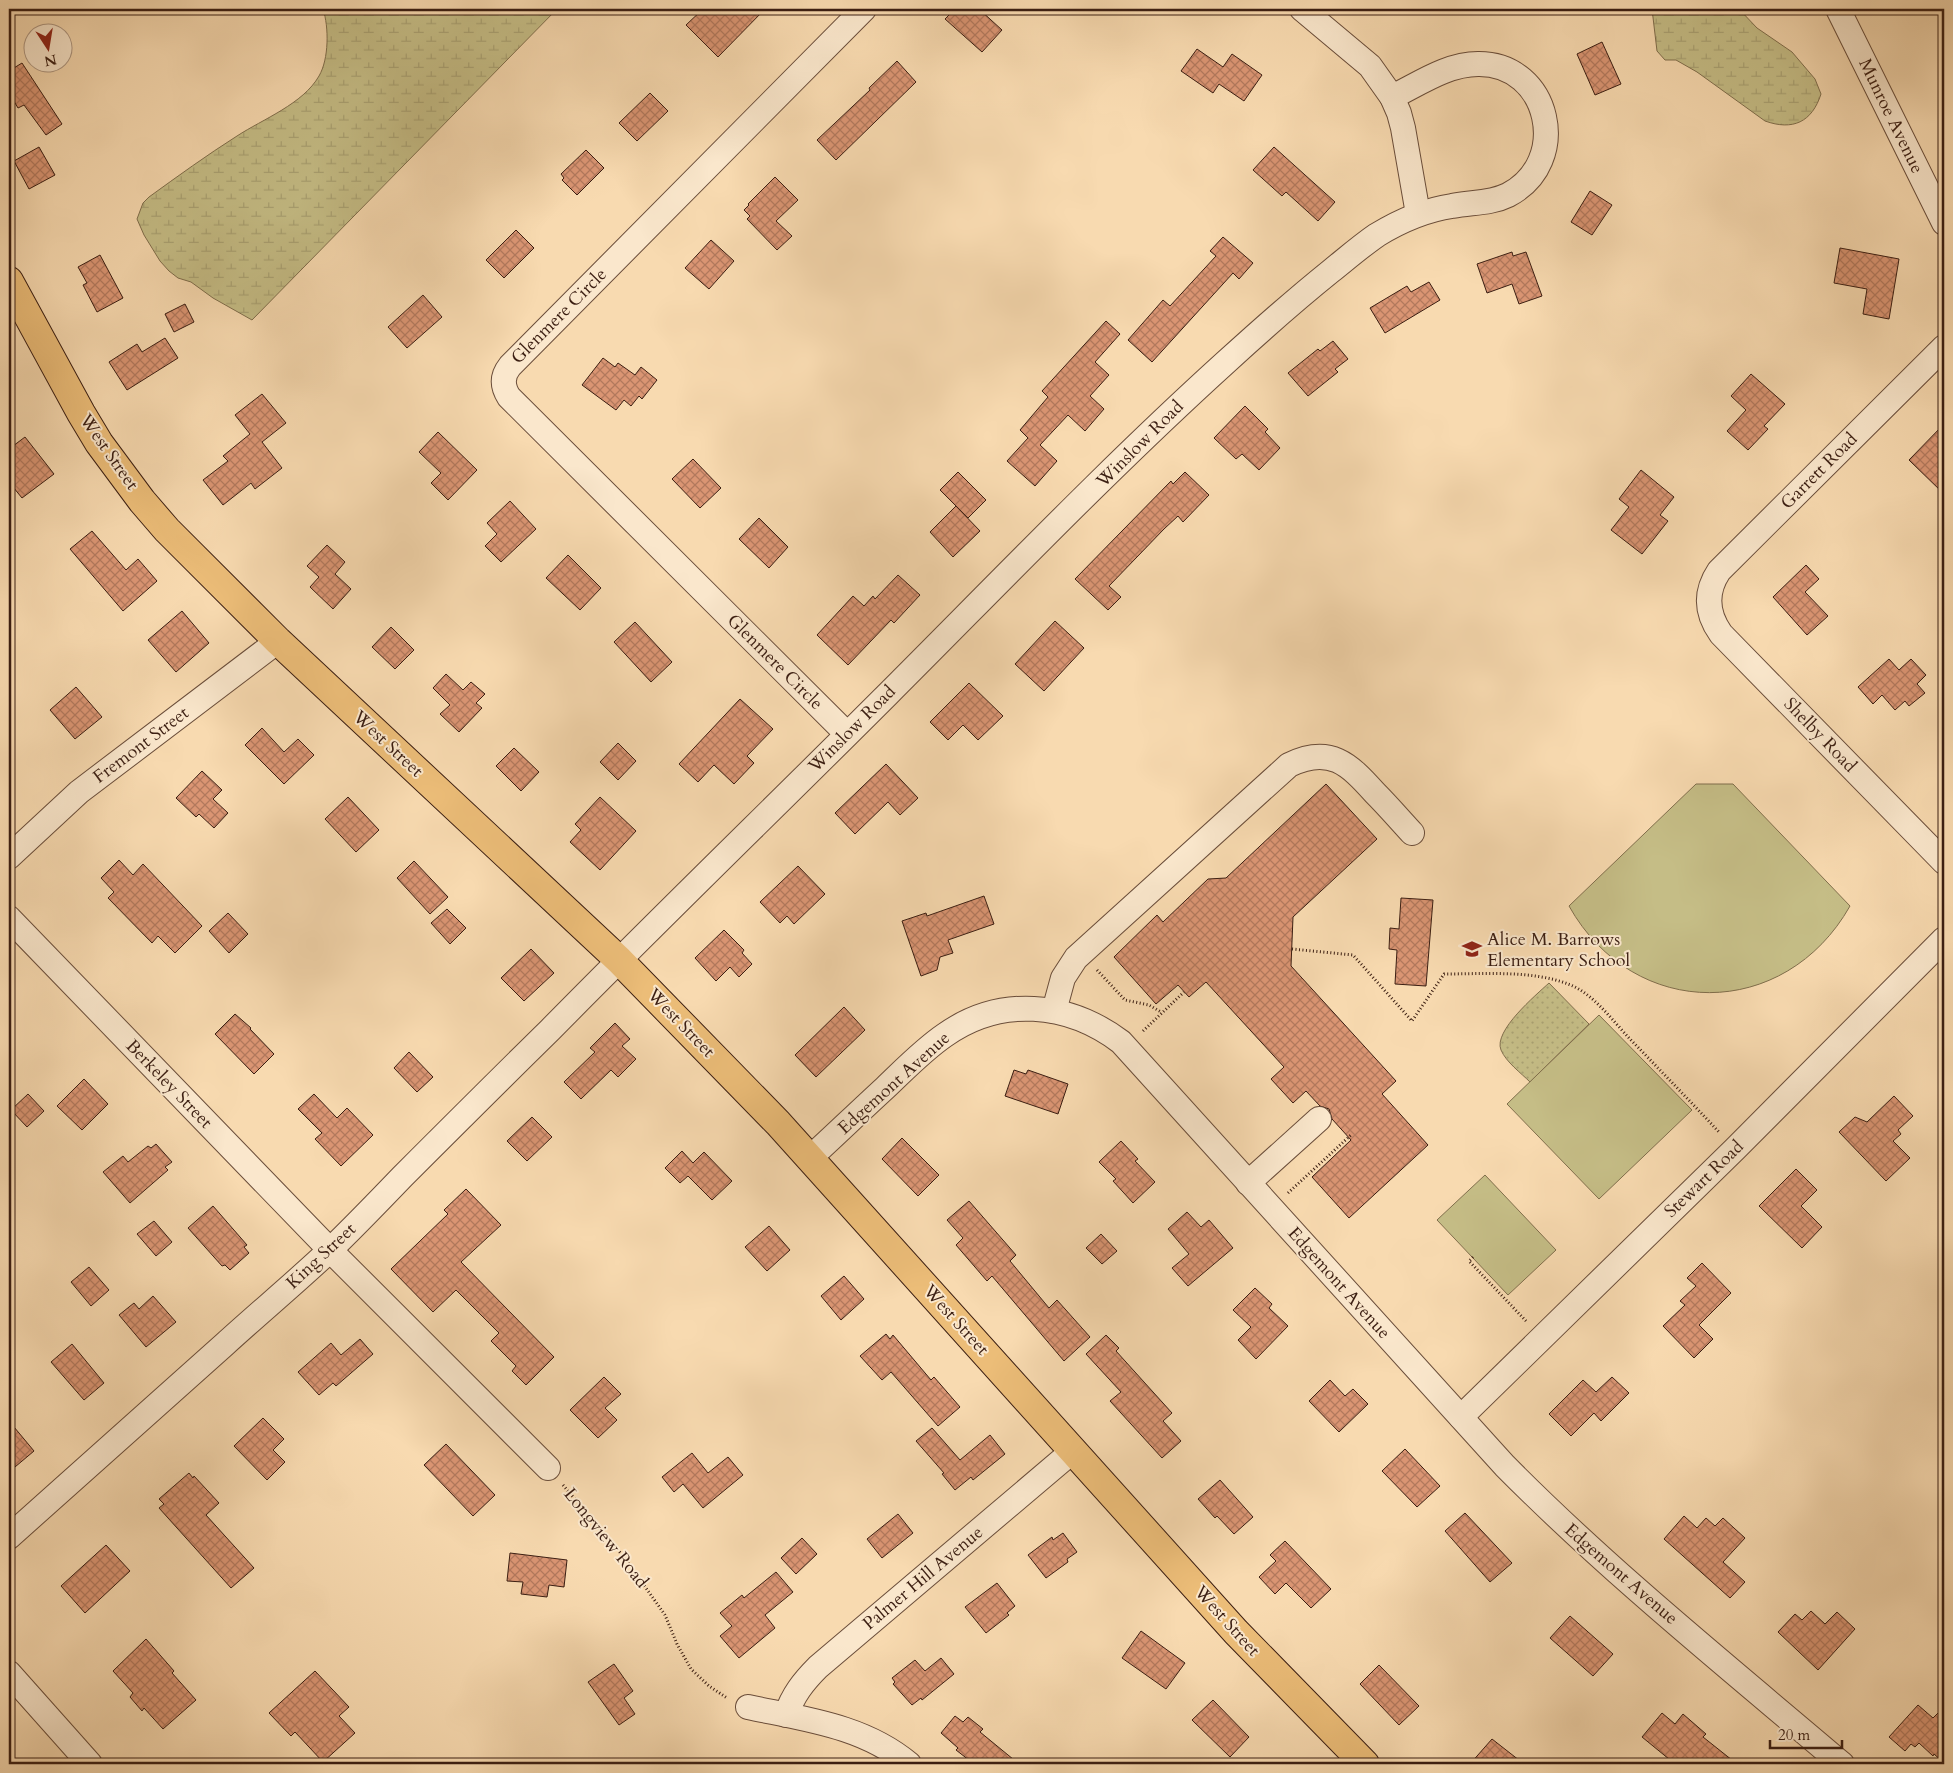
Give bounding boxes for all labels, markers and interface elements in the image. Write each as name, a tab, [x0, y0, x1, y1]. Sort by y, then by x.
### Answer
north arrow	[22, 22, 72, 72]
text: N	[43, 50, 59, 71]
street label: Munroe Avenue	[1852, 54, 1930, 178]
street label: Glenmere Circle	[505, 262, 613, 370]
street label: Winslow Road	[1090, 394, 1190, 494]
street label: West Street	[73, 408, 145, 495]
street label: Garrett Road	[1775, 427, 1863, 515]
street label: Glenmere Circle	[721, 608, 829, 716]
street label: Winslow Road	[802, 679, 902, 779]
street label: Shelby Road	[1778, 692, 1862, 778]
street label: Fremont Street	[88, 701, 194, 789]
street label: West Street	[347, 704, 429, 783]
place label: Alice M. Barrows Elementary School	[1487, 927, 1630, 973]
school or university icon: Alice M. Barrows Elementary School	[1461, 938, 1483, 960]
street label: West Street	[641, 982, 721, 1064]
street label: Edgemont Avenue	[832, 1026, 956, 1140]
street label: Berkeley Street	[120, 1034, 218, 1134]
street label: Stewart Road	[1659, 1134, 1750, 1223]
street label: King Street	[281, 1217, 362, 1295]
street label: Edgemont Avenue	[1282, 1221, 1396, 1345]
street label: West Street	[917, 1278, 995, 1361]
street label: Longview Road	[558, 1483, 654, 1594]
street label: Edgemont Avenue	[1559, 1518, 1683, 1630]
street label: Palmer Hill Avenue	[857, 1520, 989, 1636]
street label: West Street	[1188, 1579, 1266, 1662]
scale bar	[1770, 1718, 1843, 1750]
text: 20 m	[1778, 1725, 1810, 1745]

